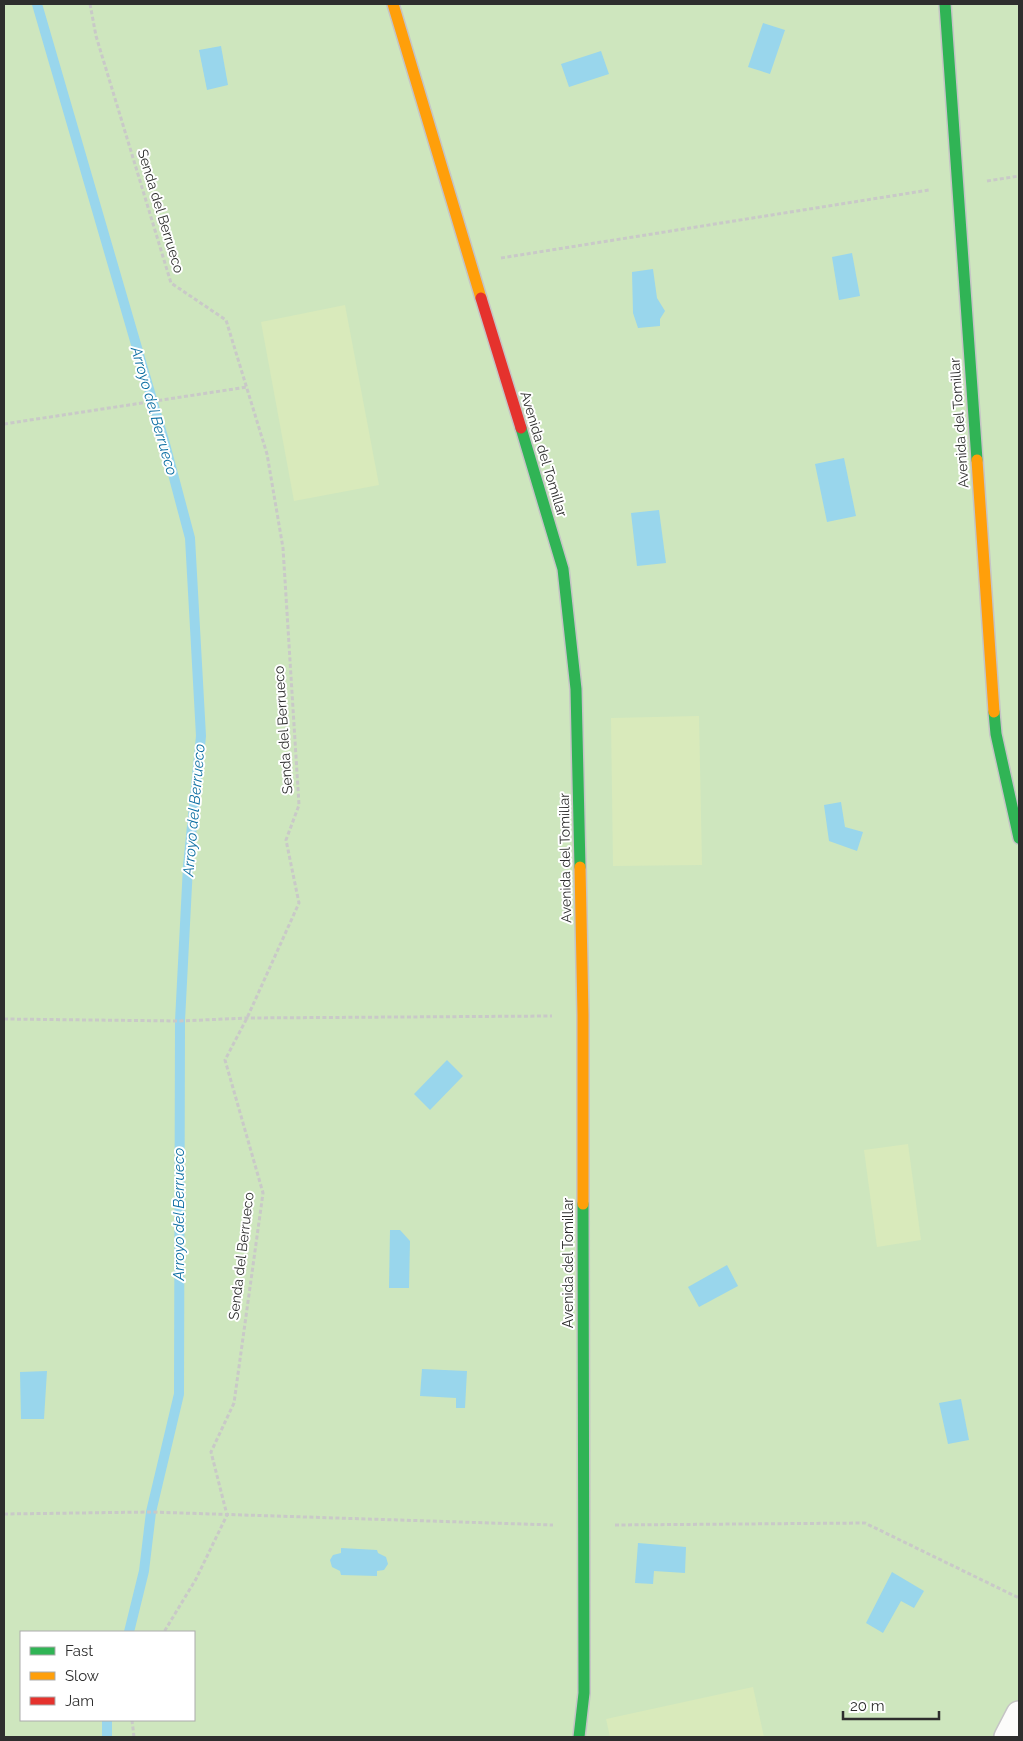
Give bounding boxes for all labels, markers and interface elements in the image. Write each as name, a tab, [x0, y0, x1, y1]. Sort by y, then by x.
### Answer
street label: Senda del Berrueco	[135, 147, 187, 275]
water label: Arroyo del Berrueco	[127, 344, 181, 477]
street label: Avenida del Tomillar	[946, 357, 972, 489]
street label: Avenida del Tomillar	[517, 389, 571, 519]
street label: Senda del Berrueco	[271, 665, 295, 795]
water label: Arroyo del Berrueco	[179, 743, 209, 878]
street label: Avenida del Tomillar	[556, 793, 574, 923]
water label: Arroyo del Berrueco	[170, 1148, 188, 1281]
street label: Senda del Berrueco	[225, 1191, 257, 1321]
street label: Avenida del Tomillar	[560, 1198, 576, 1328]
legend	[20, 1631, 195, 1721]
text: Fast	[65, 1642, 93, 1660]
text: Slow	[65, 1667, 99, 1685]
scale bar	[843, 1688, 939, 1720]
text: Jam	[65, 1692, 94, 1710]
text: 20 m	[850, 1697, 885, 1715]

